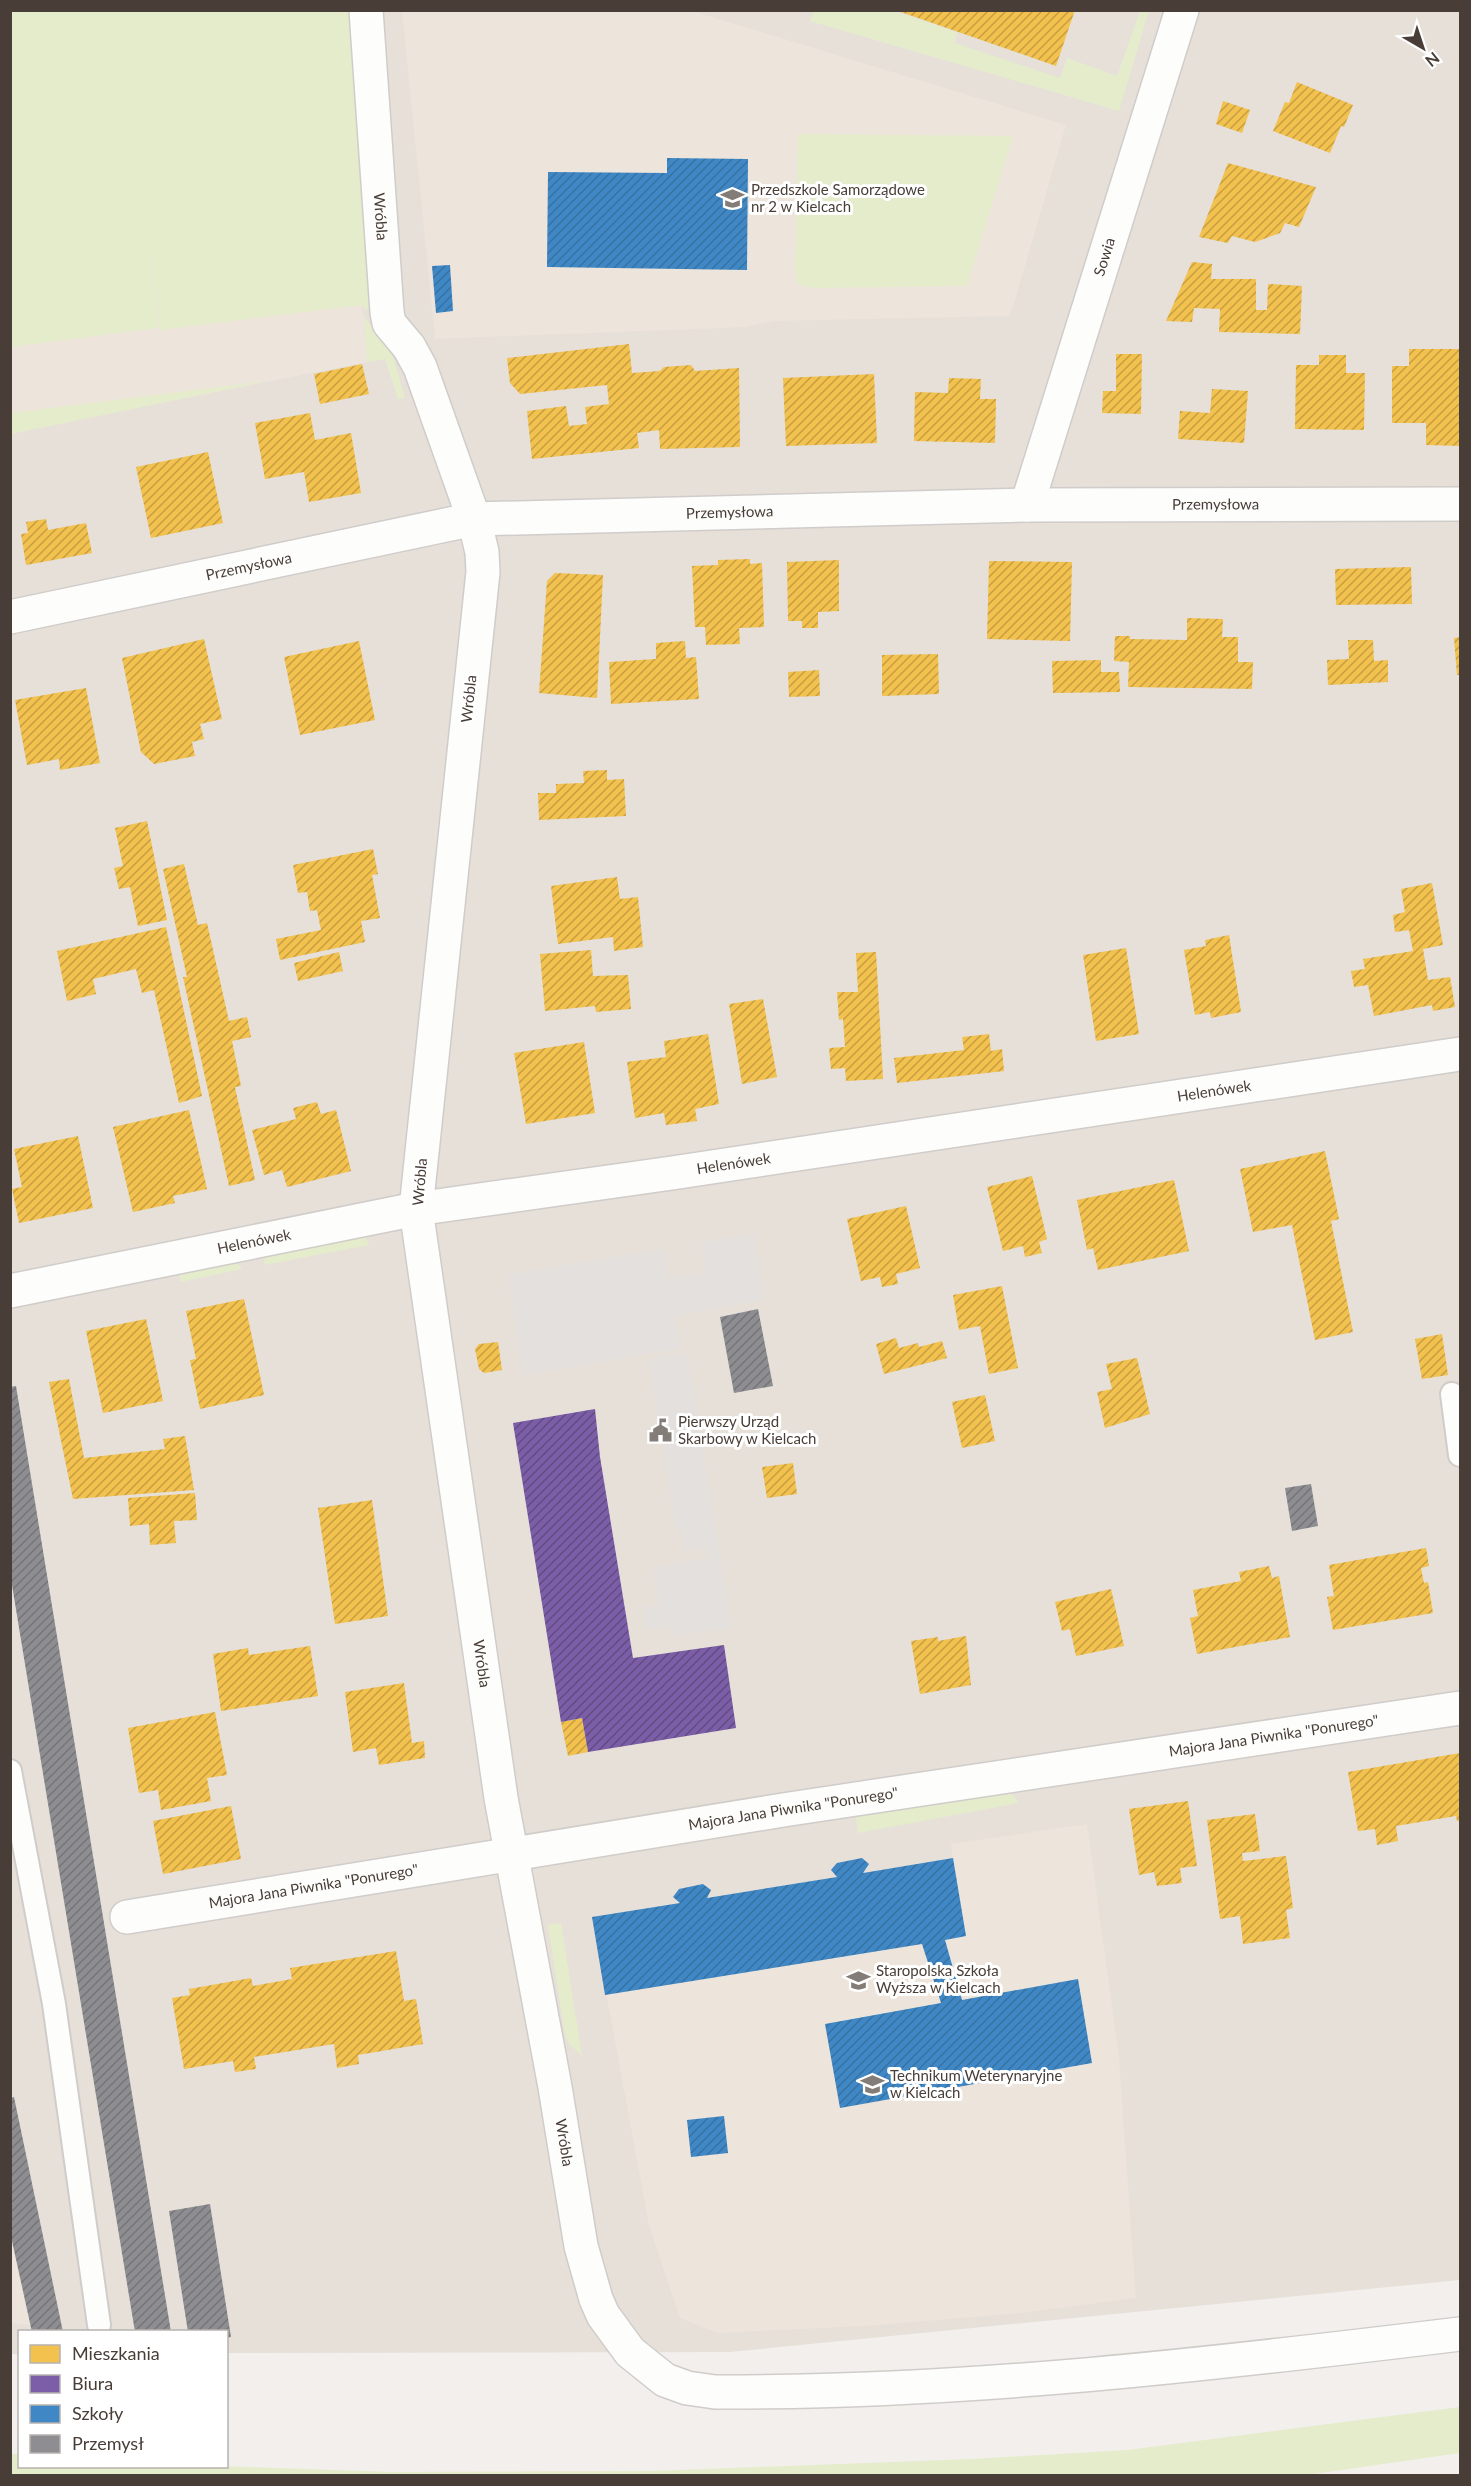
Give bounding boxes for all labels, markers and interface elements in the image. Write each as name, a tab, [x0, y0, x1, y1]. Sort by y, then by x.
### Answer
north arrow	[1393, 18, 1453, 78]
text: N	[1422, 49, 1444, 71]
place label: Przedszkole Samorządowe nr 2 w Kielcach	[751, 180, 925, 215]
school or university icon: Przedszkole Samorządowe nr 2 w Kielcach	[720, 186, 746, 212]
street label: Wróbla	[371, 192, 392, 241]
street label: Sowia	[1089, 235, 1118, 278]
street label: Przemysłowa	[1172, 494, 1259, 513]
street label: Przemysłowa	[686, 501, 774, 522]
street label: Przemysłowa	[204, 548, 293, 583]
street label: Wróbla	[457, 674, 479, 724]
street label: Helenówek	[1176, 1076, 1253, 1105]
street label: Helenówek	[695, 1148, 772, 1177]
street label: Wróbla	[408, 1157, 430, 1207]
street label: Helenówek	[216, 1224, 293, 1257]
place label: Pierwszy Urząd Skarbowy w Kielcach	[678, 1412, 816, 1447]
public building icon: Pierwszy Urząd Skarbowy w Kielcach	[647, 1418, 673, 1444]
street label: Wróbla	[470, 1638, 495, 1689]
street label: Majora Jana Piwnika "Ponurego"	[1167, 1710, 1380, 1760]
street label: Majora Jana Piwnika "Ponurego"	[687, 1783, 899, 1833]
street label: Majora Jana Piwnika "Ponurego"	[207, 1860, 419, 1912]
place label: Staropolska Szkoła Wyższa w Kielcach	[876, 1961, 1001, 1996]
school or university icon: Staropolska Szkoła Wyższa w Kielcach	[845, 1967, 871, 1993]
place label: Technikum Weterynaryjne w Kielcach	[890, 2066, 1062, 2101]
school or university icon: Technikum Weterynaryjne w Kielcach	[859, 2072, 885, 2098]
street label: Wróbla	[552, 2117, 578, 2168]
legend	[18, 2330, 228, 2468]
text: Mieszkania	[72, 2342, 160, 2364]
text: Biura	[72, 2372, 113, 2394]
text: Szkoły	[72, 2402, 124, 2424]
text: Przemysł	[72, 2432, 144, 2454]

